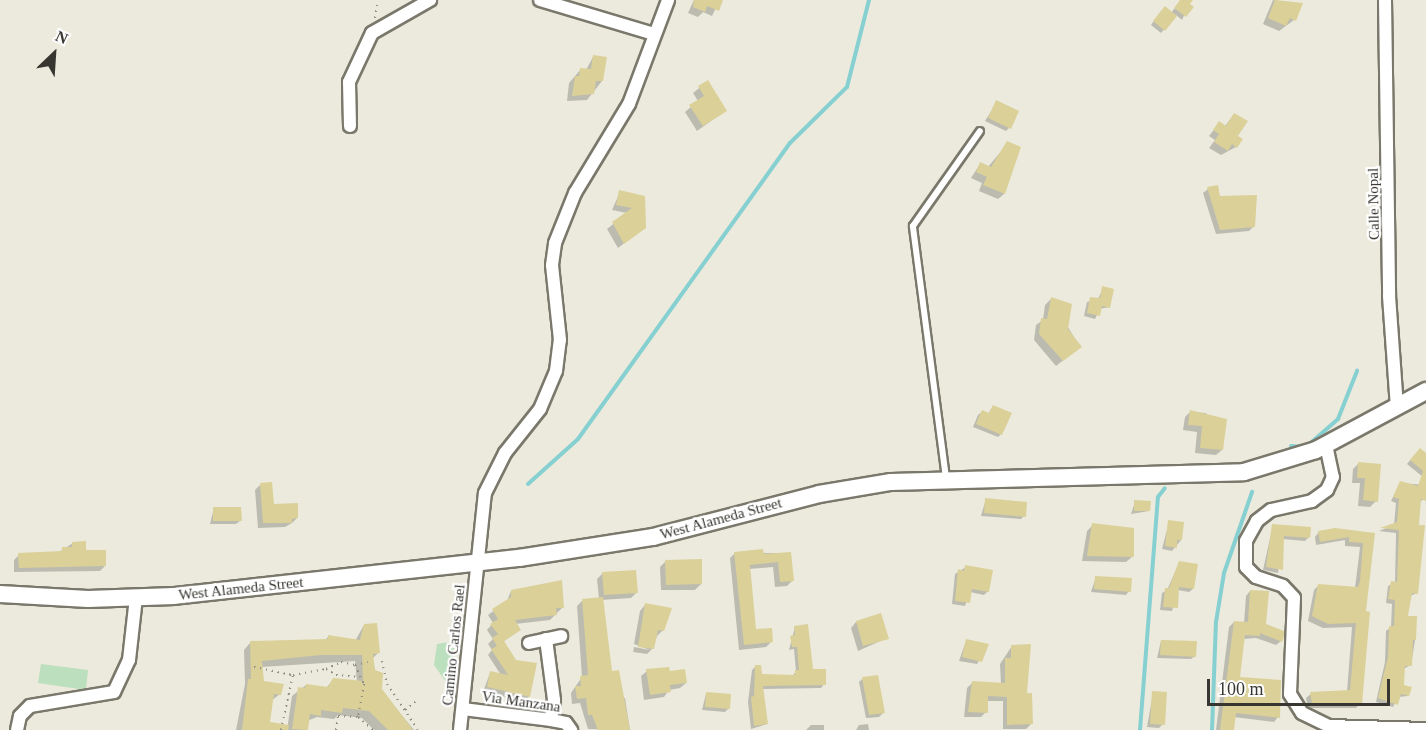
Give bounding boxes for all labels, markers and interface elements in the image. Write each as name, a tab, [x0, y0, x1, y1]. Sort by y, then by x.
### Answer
north arrow	[24, 24, 84, 84]
text: N	[53, 27, 71, 47]
street label: Calle Nopal	[1364, 168, 1384, 240]
street label: West Alameda Street	[658, 494, 784, 544]
street label: West Alameda Street	[177, 573, 305, 605]
street label: Camino Carlos Rael	[439, 584, 469, 706]
scale bar	[1210, 667, 1393, 705]
text: 100 m	[1218, 679, 1264, 699]
street label: Via Manzana	[480, 688, 562, 716]

